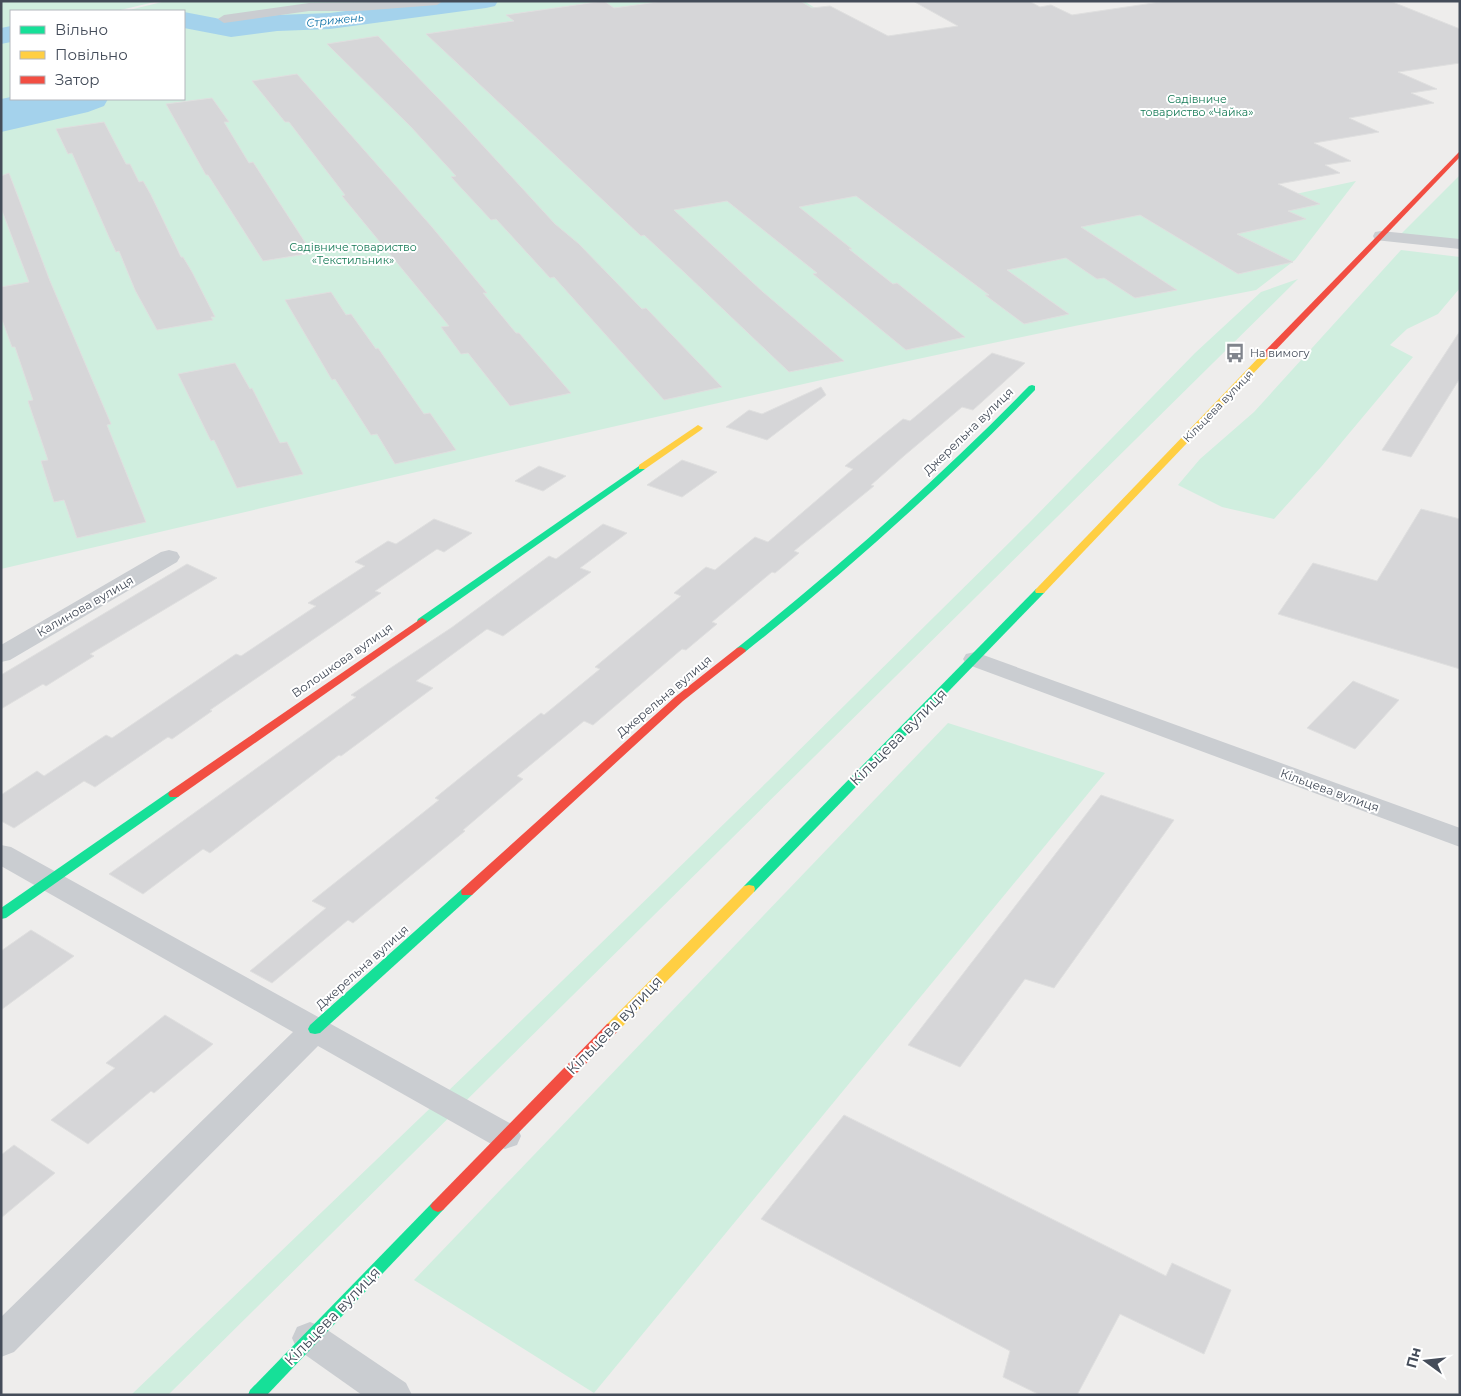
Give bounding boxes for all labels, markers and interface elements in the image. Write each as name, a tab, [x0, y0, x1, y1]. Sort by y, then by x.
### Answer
legend	[10, 10, 185, 100]
water label: Стрижень	[306, 10, 364, 30]
text: Вільно	[55, 20, 108, 39]
text: Повільно	[55, 45, 128, 64]
text: Затор	[55, 70, 100, 89]
park label: Садівниче товариство «Чайка»	[1140, 92, 1254, 119]
park label: Садівниче товариство «Текстильник»	[289, 240, 417, 267]
bus stop icon: На вимогу	[1224, 342, 1246, 364]
place label: На вимогу	[1250, 346, 1310, 360]
street label: Кільцева вулиця	[1180, 367, 1256, 445]
street label: Джерельна вулиця	[920, 384, 1016, 478]
street label: Калинова вулиця	[34, 572, 136, 640]
street label: Волошкова вулиця	[289, 619, 395, 701]
street label: Джерельна вулиця	[613, 652, 715, 740]
street label: Кільцева вулиця	[845, 684, 951, 790]
street label: Кільцева вулиця	[1279, 765, 1381, 815]
street label: Джерельна вулиця	[313, 921, 411, 1013]
street label: Кільцева вулиця	[562, 972, 666, 1078]
street label: Кільцева вулиця	[280, 1263, 384, 1369]
north arrow	[1401, 1336, 1451, 1386]
text: Пн	[1402, 1345, 1425, 1370]

